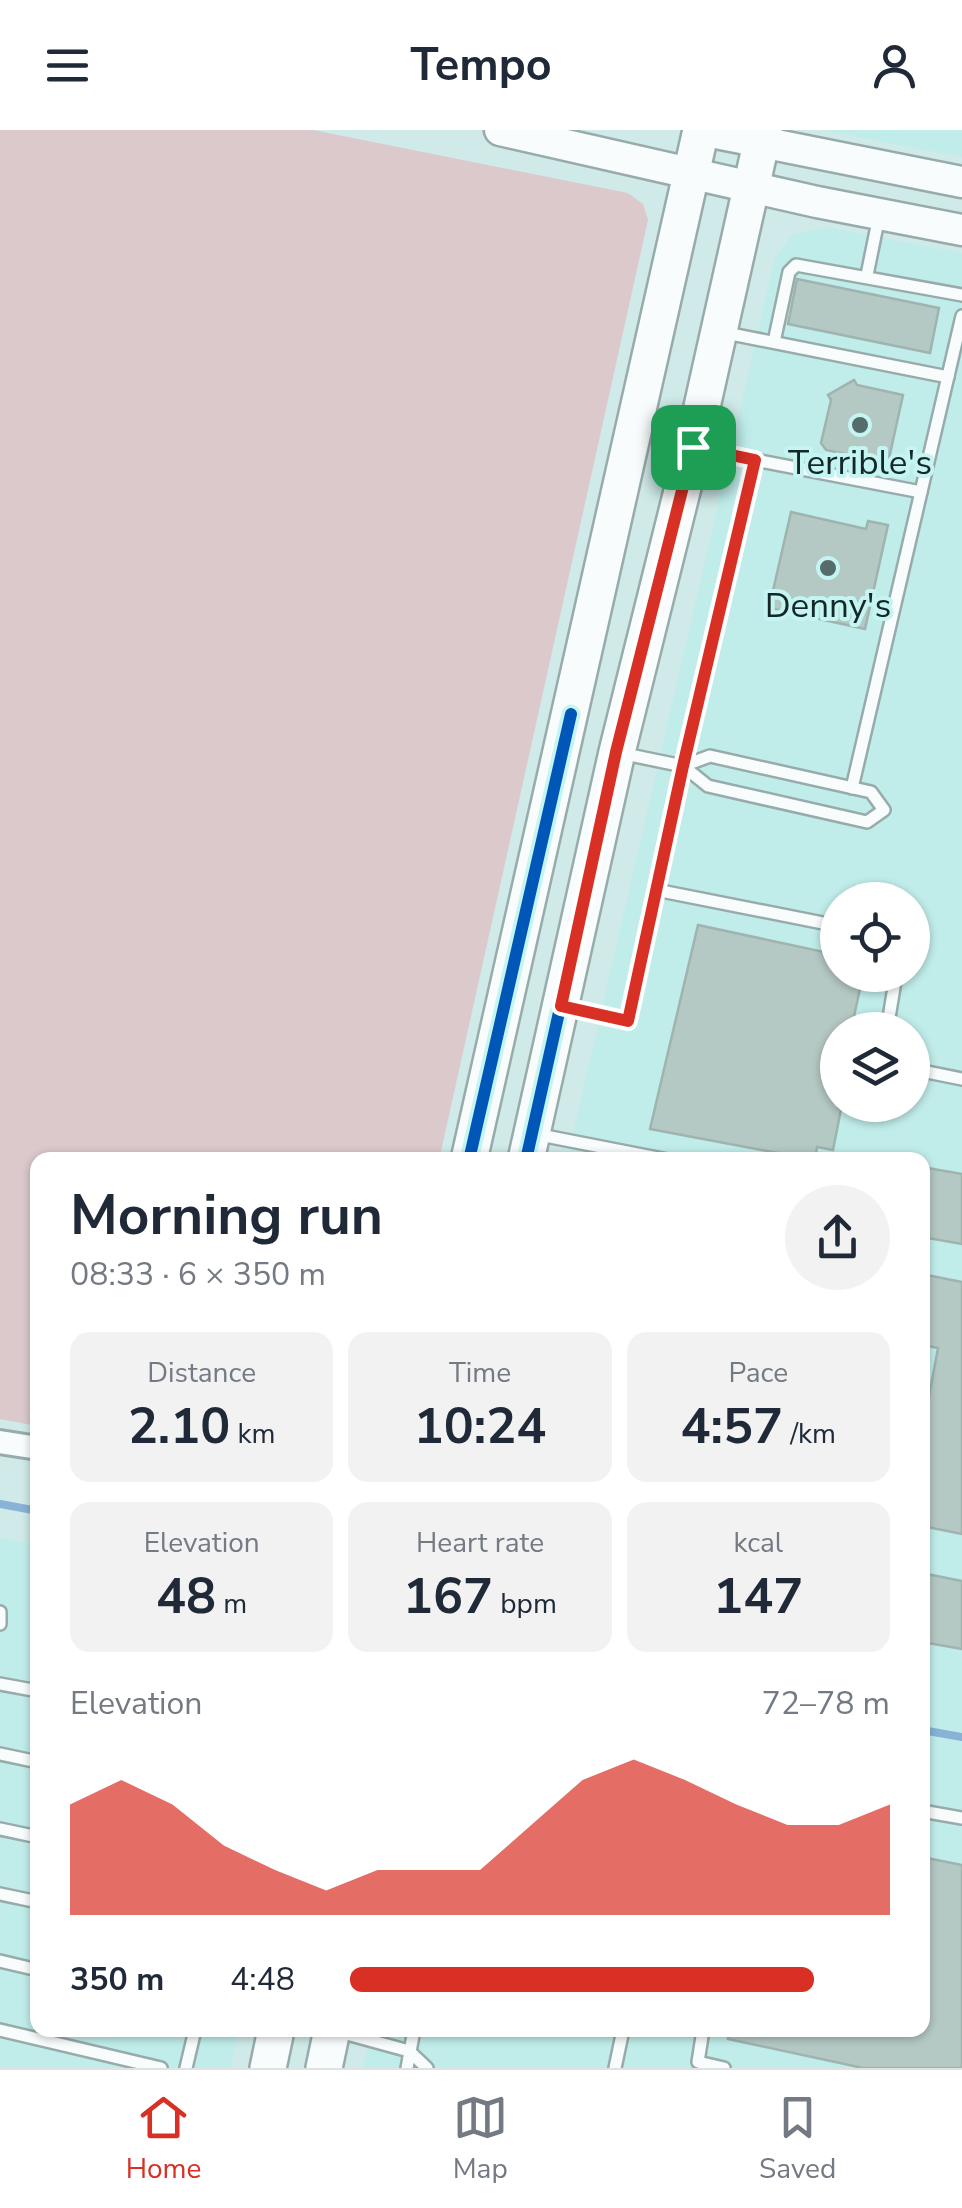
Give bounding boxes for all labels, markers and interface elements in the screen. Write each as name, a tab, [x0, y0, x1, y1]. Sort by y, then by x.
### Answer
text: Tempo	[410, 35, 552, 96]
icon: menu	[40, 38, 95, 93]
icon: person	[867, 38, 922, 93]
pin	[651, 405, 736, 490]
marker: Terrible's	[849, 414, 871, 436]
icon: arrive	[666, 420, 721, 475]
place label: Terrible's	[788, 439, 932, 486]
marker: Denny's	[817, 557, 839, 579]
place label: Denny's	[765, 582, 891, 629]
map controls	[820, 882, 930, 1122]
button: locate	[820, 882, 930, 992]
button: layers	[820, 1012, 930, 1122]
text: Morning run	[70, 1178, 383, 1253]
button: share	[785, 1185, 890, 1290]
text: 08:33 · 6 × 350 m	[70, 1253, 326, 1296]
text: Distance	[147, 1354, 256, 1392]
text: Time	[449, 1354, 511, 1392]
text: Pace	[729, 1354, 788, 1392]
text: 2.10	[128, 1392, 230, 1461]
text: 10:24	[414, 1392, 546, 1461]
text: 4:57	[681, 1392, 783, 1461]
text: km	[230, 1415, 275, 1453]
text: /km	[783, 1415, 836, 1453]
text: Elevation	[144, 1524, 260, 1562]
text: Heart rate	[416, 1524, 544, 1562]
text: kcal	[734, 1524, 783, 1562]
text: 48	[156, 1562, 216, 1631]
text: 167	[403, 1562, 493, 1631]
text: 147	[713, 1562, 803, 1631]
text: m	[216, 1585, 247, 1623]
text: bpm	[493, 1585, 557, 1623]
text: Elevation	[70, 1682, 203, 1725]
text: 72–78 m	[762, 1682, 890, 1725]
text: 350 m	[70, 1958, 164, 2001]
text: 4:48	[230, 1958, 295, 2001]
tab: Home	[126, 2090, 201, 2188]
tab: Map	[453, 2090, 508, 2188]
tab: Saved	[759, 2090, 836, 2188]

